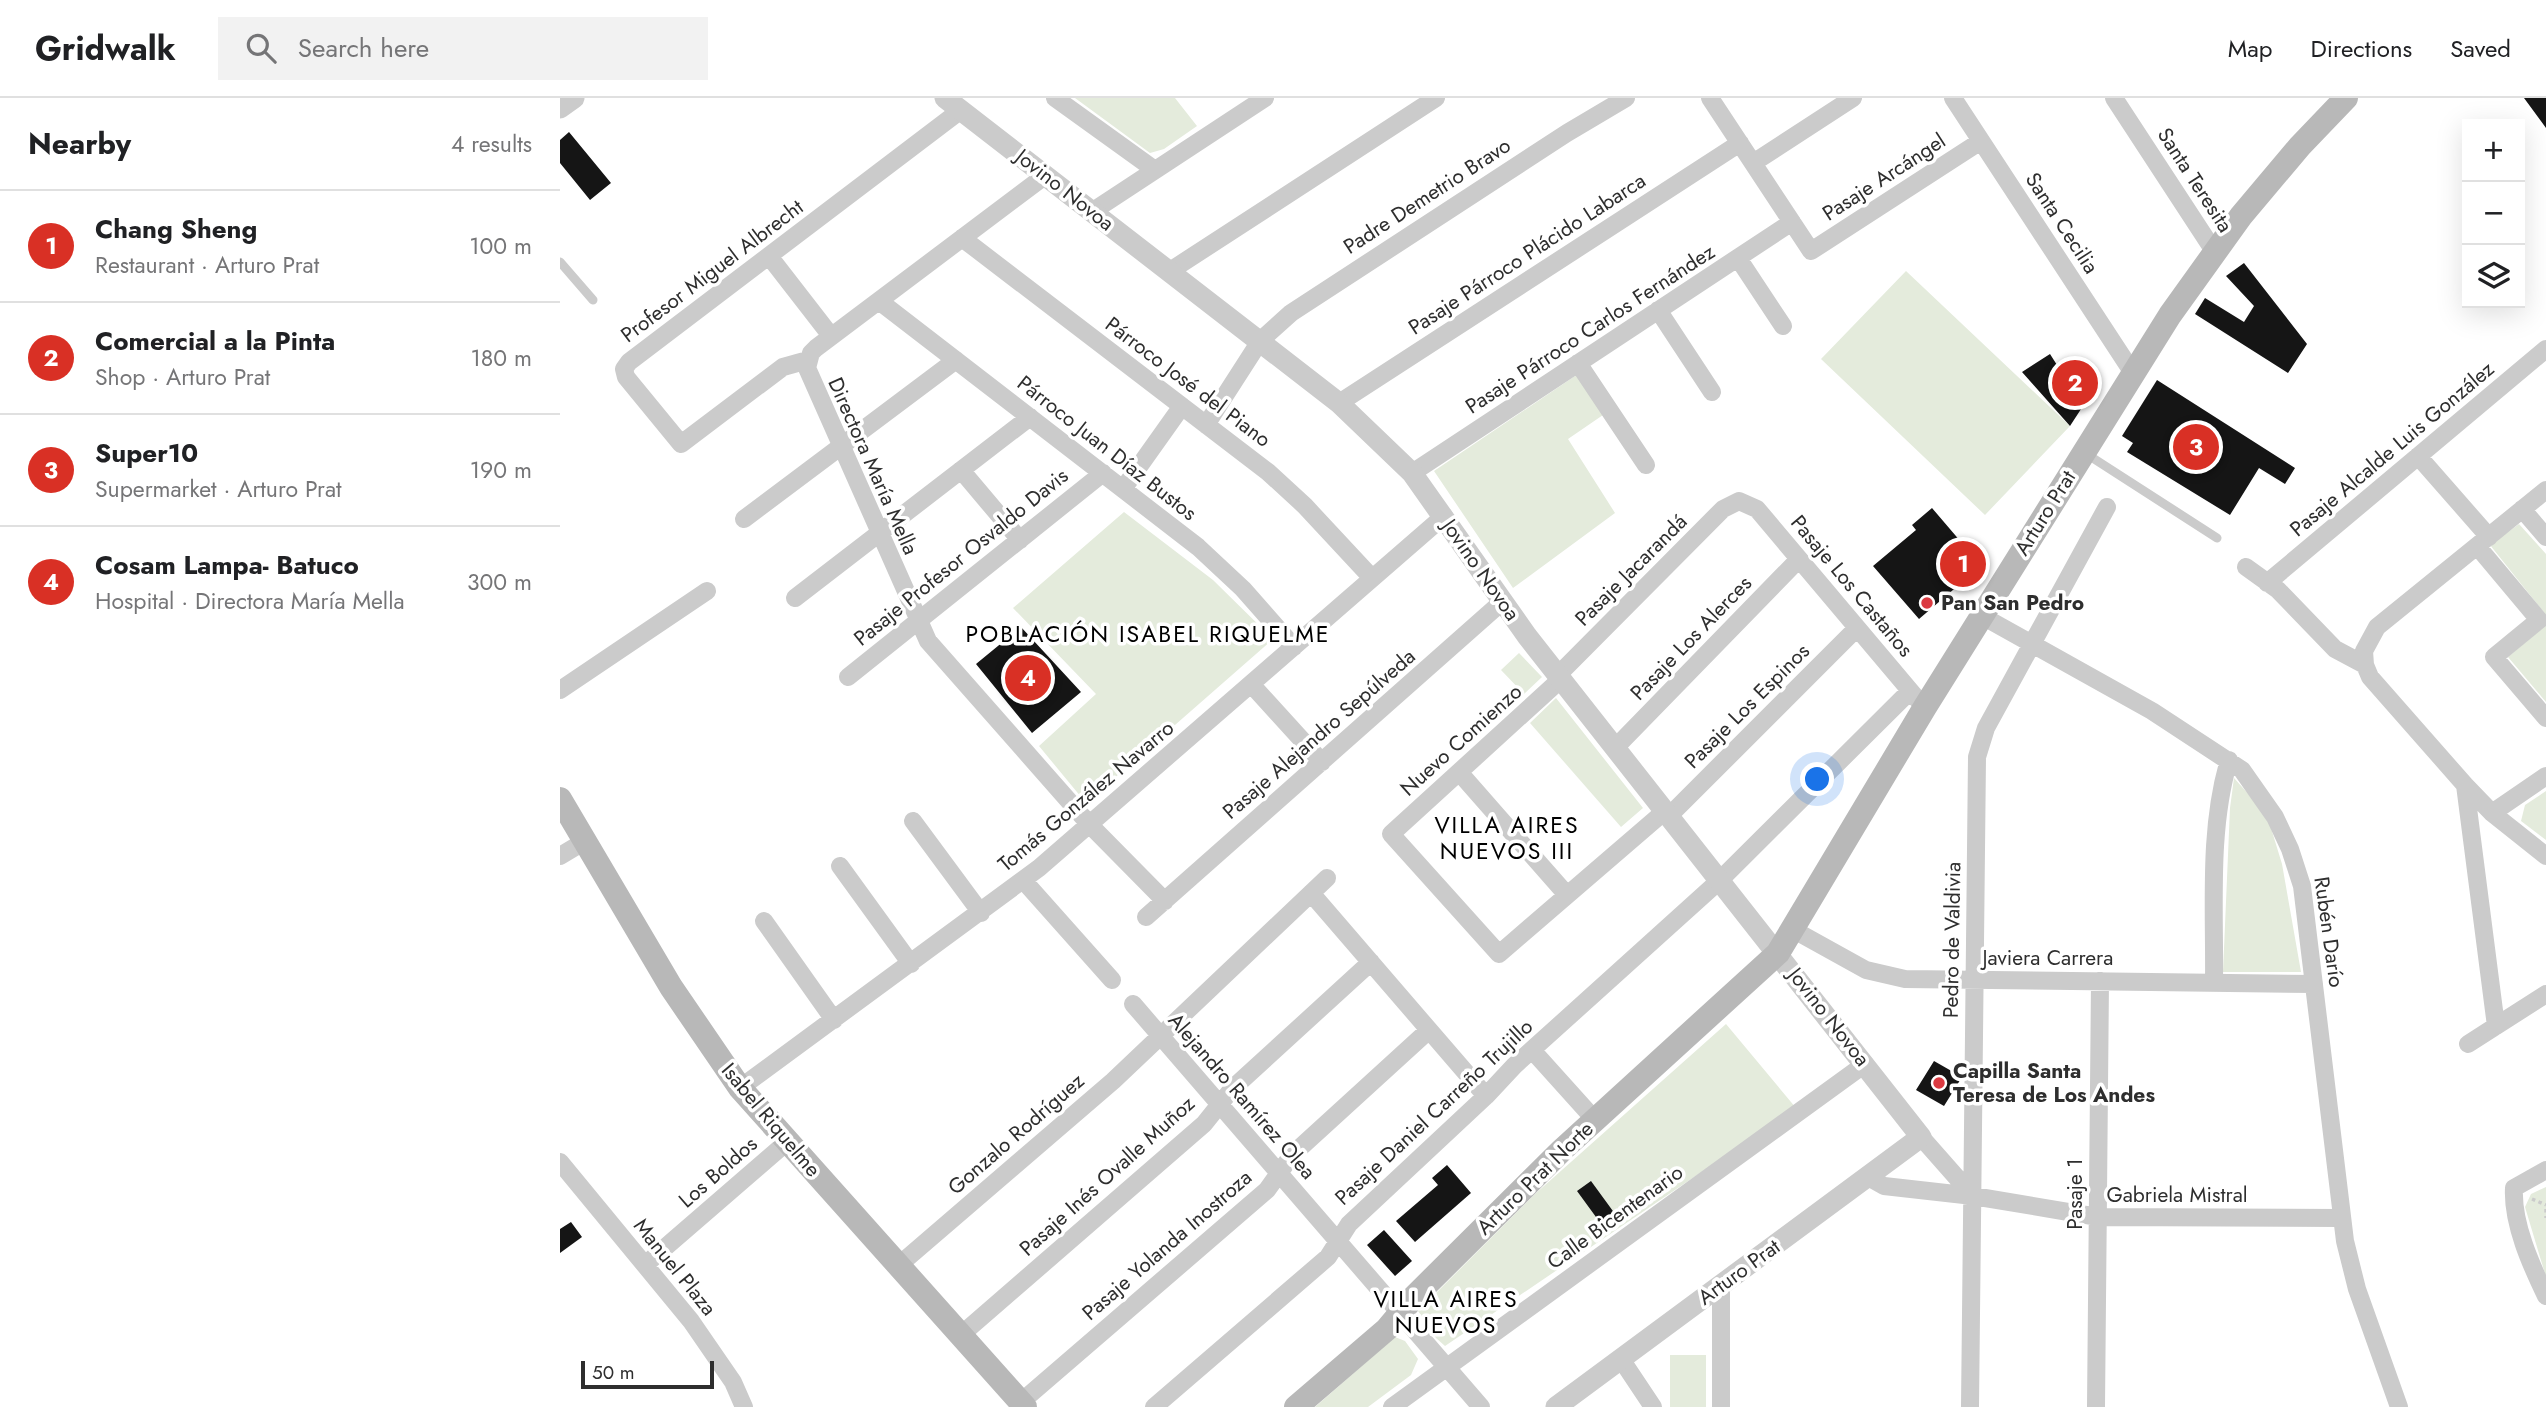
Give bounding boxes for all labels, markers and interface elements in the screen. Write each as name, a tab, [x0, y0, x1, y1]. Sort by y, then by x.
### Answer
search box	[218, 17, 708, 80]
text: Gridwalk	[35, 25, 176, 72]
icon: search	[242, 29, 280, 67]
text: Search here	[298, 29, 429, 67]
text: Map	[2228, 31, 2273, 66]
text: Directions	[2311, 31, 2412, 66]
text: Saved	[2450, 31, 2511, 66]
map controls	[2462, 119, 2525, 308]
button: +	[2462, 119, 2525, 182]
text: Nearby	[28, 122, 131, 165]
street label: Santa Teresita	[2150, 122, 2240, 238]
street label: Pasaje Arcángel	[1816, 126, 1952, 228]
text: 4 results	[451, 127, 532, 161]
street label: Padre Demetrio Bravo	[1337, 131, 1517, 261]
street label: Jovino Novoa	[1007, 140, 1121, 238]
street label: Pasaje Párroco Plácido Labarca	[1403, 166, 1651, 342]
street label: Santa Cecilia	[2018, 167, 2106, 279]
button: −	[2462, 182, 2525, 245]
street label: Profesor Miguel Albrecht	[614, 192, 810, 350]
text: Chang Sheng	[95, 210, 257, 248]
text: 1	[45, 229, 57, 263]
text: 100 m	[469, 229, 532, 263]
street label: Pasaje Párroco Carlos Fernández	[1459, 237, 1721, 421]
button: layers	[2462, 245, 2525, 308]
text: Restaurant · Arturo Prat	[95, 248, 319, 282]
street label: Párroco José del Piano	[1099, 310, 1277, 454]
text: Comercial a la Pinta	[95, 322, 335, 360]
text: 2	[43, 341, 59, 375]
text: 180 m	[470, 341, 532, 375]
street label: Pasaje Alcalde Luis González	[2283, 354, 2501, 544]
pin: 2	[2052, 357, 2098, 409]
text: Shop · Arturo Prat	[95, 360, 270, 394]
street label: Párroco Juan Díaz Bustos	[1011, 368, 1203, 528]
street label: Directora María Mella	[820, 372, 926, 560]
pin: 3	[2173, 421, 2219, 473]
text: Super10	[95, 434, 198, 472]
text: 3	[44, 453, 58, 487]
text: 190 m	[470, 453, 532, 487]
street label: Pasaje Profesor Osvaldo Davis	[847, 461, 1075, 653]
street label: Arturo Prat	[2007, 465, 2083, 561]
text: Supermarket · Arturo Prat	[95, 472, 342, 506]
street label: Pasaje Jacarandá	[1568, 507, 1694, 633]
street label: Pasaje Los Castaños	[1784, 509, 1920, 663]
street label: Jovino Novoa	[1433, 511, 1527, 627]
pin: 1	[1940, 538, 1986, 590]
text: Cosam Lampa- Batuco	[95, 546, 359, 584]
text: 4	[43, 565, 59, 599]
text: 300 m	[467, 565, 532, 599]
street label: Pasaje Los Alerces	[1623, 569, 1759, 707]
text: Hospital · Directora María Mella	[95, 584, 405, 618]
place label: Pan San Pedro	[1941, 588, 2084, 618]
marker: Pan San Pedro	[1919, 595, 1935, 611]
district label: POBLACIÓN ISABEL RIQUELME	[966, 617, 1330, 651]
street label: Pasaje Los Espinos	[1678, 637, 1816, 775]
street label: Pasaje Alejandro Sepúlveda	[1216, 642, 1422, 826]
pin: 4	[1005, 652, 1051, 704]
street label: Nuevo Comienzo	[1393, 677, 1529, 803]
street label: Tomás González Navarro	[992, 713, 1180, 879]
your location	[1800, 762, 1834, 796]
district label: VILLA AIRES NUEVOS III	[1434, 808, 1580, 868]
street label: Pedro de Valdivia	[1936, 862, 1968, 1018]
street label: Rubén Darío	[2306, 875, 2352, 989]
street label: Javiera Carrera	[1980, 943, 2113, 973]
street label: Jovino Novoa	[1779, 959, 1877, 1073]
street label: Alejandro Ramírez Olea	[1161, 1006, 1323, 1186]
street label: Pasaje Daniel Carreño Trujillo	[1328, 1012, 1540, 1212]
street label: Isabel Riquelme	[714, 1056, 828, 1184]
place label: Capilla Santa Teresa de Los Andes	[1953, 1056, 2155, 1110]
street label: Gonzalo Rodríguez	[941, 1066, 1091, 1202]
marker: Capilla Santa Teresa de Los Andes	[1931, 1075, 1947, 1091]
street label: Pasaje Inés Ovalle Muñoz	[1013, 1089, 1201, 1263]
street label: Arturo Prat Norte	[1470, 1114, 1600, 1242]
street label: Los Boldos	[672, 1129, 764, 1215]
street label: Calle Bicentenario	[1541, 1157, 1689, 1277]
street label: Pasaje 1	[2060, 1158, 2090, 1230]
street label: Pasaje Yolanda Inostroza	[1076, 1163, 1258, 1327]
street label: Gabriela Mistral	[2106, 1180, 2248, 1210]
street label: Manuel Plaza	[626, 1212, 724, 1322]
street label: Arturo Prat	[1692, 1232, 1786, 1312]
district label: VILLA AIRES NUEVOS	[1373, 1282, 1519, 1342]
scale bar	[581, 1358, 714, 1390]
text: 50 m	[592, 1359, 635, 1386]

